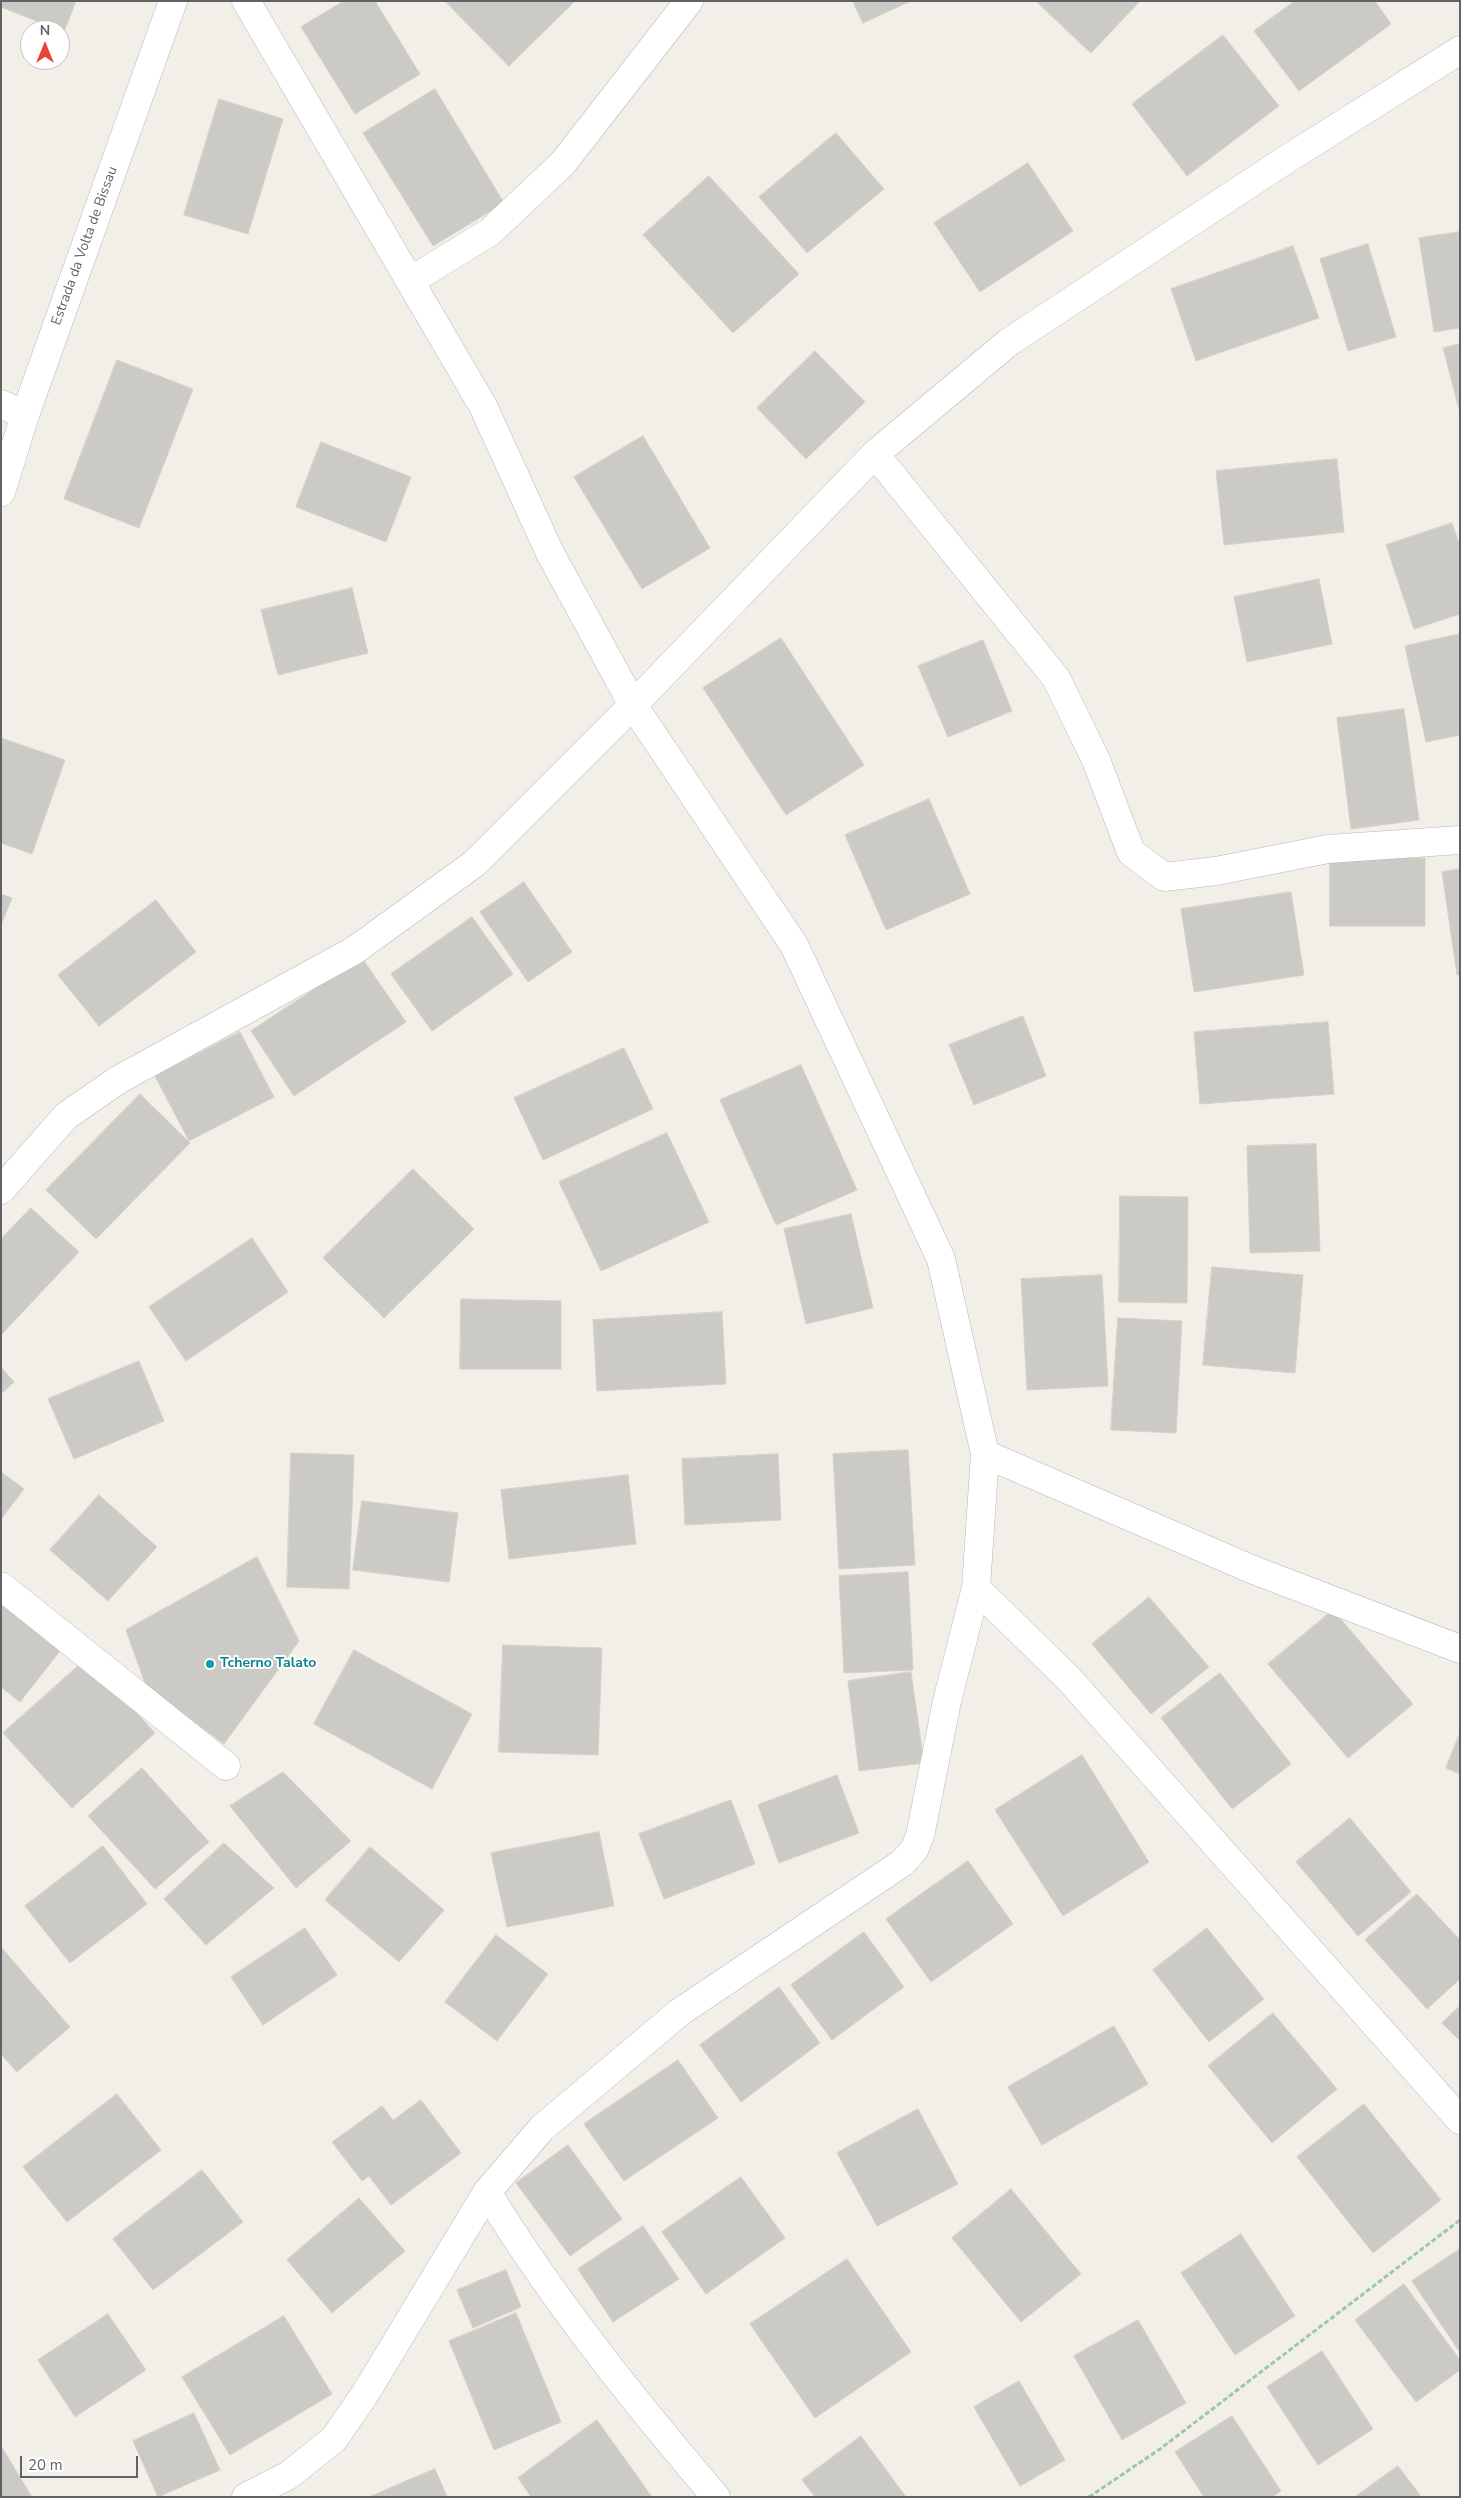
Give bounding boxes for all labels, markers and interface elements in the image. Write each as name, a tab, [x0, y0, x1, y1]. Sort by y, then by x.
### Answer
north arrow	[20, 20, 70, 70]
text: N	[40, 21, 50, 40]
street label: Estrada da Volta de Bissau	[48, 164, 122, 328]
place label: Tcherno Talato	[220, 1656, 316, 1672]
marker: Tcherno Talato	[204, 1658, 216, 1670]
scale bar	[22, 2446, 140, 2478]
text: 20 m	[28, 2455, 63, 2475]

